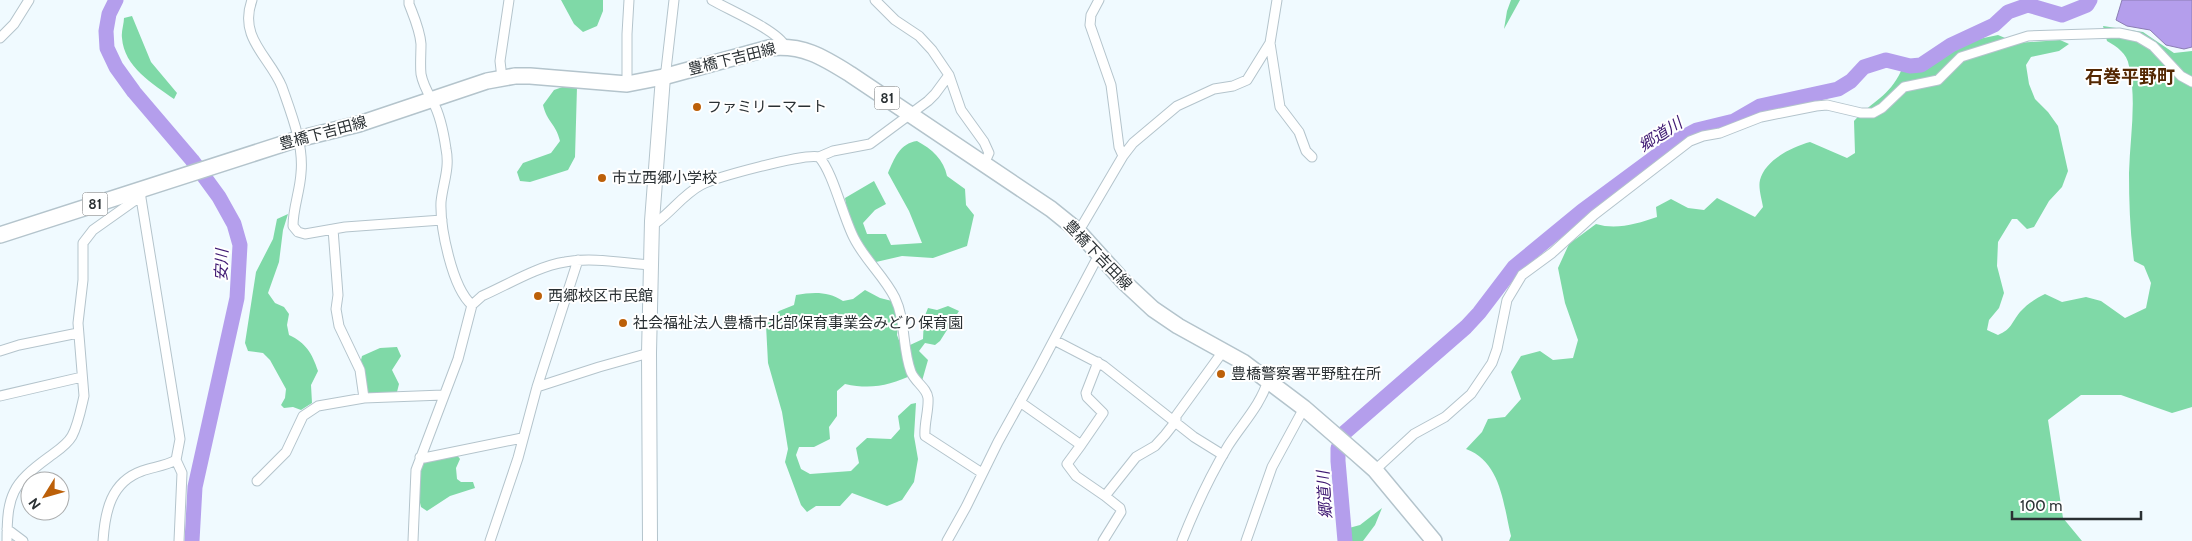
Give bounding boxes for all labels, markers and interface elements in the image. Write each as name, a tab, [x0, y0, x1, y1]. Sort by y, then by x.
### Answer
street label: 豊橋下吉田線	[686, 39, 778, 79]
district label: 石巻平野町	[2085, 66, 2175, 88]
road number: 81	[874, 86, 900, 110]
place label: ファミリーマート	[707, 98, 827, 116]
marker: ファミリーマート	[691, 101, 703, 113]
water label: 郷道川	[1635, 112, 1687, 155]
street label: 豊橋下吉田線	[277, 113, 369, 153]
place label: 市立西郷小学校	[612, 169, 717, 187]
marker: 市立西郷小学校	[596, 172, 608, 184]
road number: 81	[82, 192, 108, 215]
street label: 豊橋下吉田線	[1060, 216, 1136, 294]
water label: 安川	[211, 247, 232, 281]
place label: 西郷校区市民館	[548, 287, 653, 305]
marker: 西郷校区市民館	[532, 290, 544, 302]
place label: 社会福祉法人豊橋市北部保育事業会みどり保育園	[633, 314, 963, 332]
marker: 社会福祉法人豊橋市北部保育事業会みどり保育園	[617, 317, 629, 329]
place label: 豊橋警察署平野駐在所	[1231, 365, 1381, 383]
marker: 豊橋警察署平野駐在所	[1215, 368, 1227, 380]
water label: 郷道川	[1313, 468, 1336, 520]
north arrow	[20, 471, 70, 521]
scale bar	[2012, 488, 2141, 520]
text: N	[24, 494, 45, 513]
text: 100 m	[2020, 497, 2062, 515]

